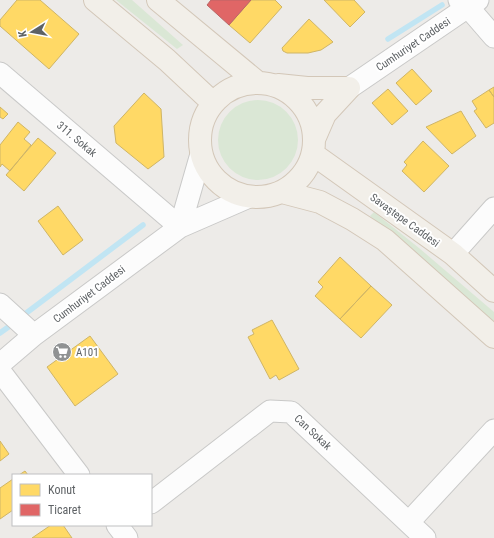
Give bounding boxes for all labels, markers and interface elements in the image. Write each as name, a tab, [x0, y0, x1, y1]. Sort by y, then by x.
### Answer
north arrow	[12, 12, 52, 52]
street label: Cumhuriyet Caddesi	[374, 15, 453, 74]
text: K	[16, 29, 30, 38]
street label: 311. Sokak	[54, 119, 99, 160]
street label: Savaştepe Caddesi	[368, 191, 442, 250]
street label: Cumhuriyet Caddesi	[51, 263, 128, 326]
supermarket icon: A101	[51, 341, 73, 363]
place label: A101	[76, 346, 99, 359]
street label: Can Sokak	[291, 412, 334, 453]
legend	[12, 474, 152, 526]
text: Konut	[48, 483, 76, 497]
text: Ticaret	[48, 503, 81, 517]

